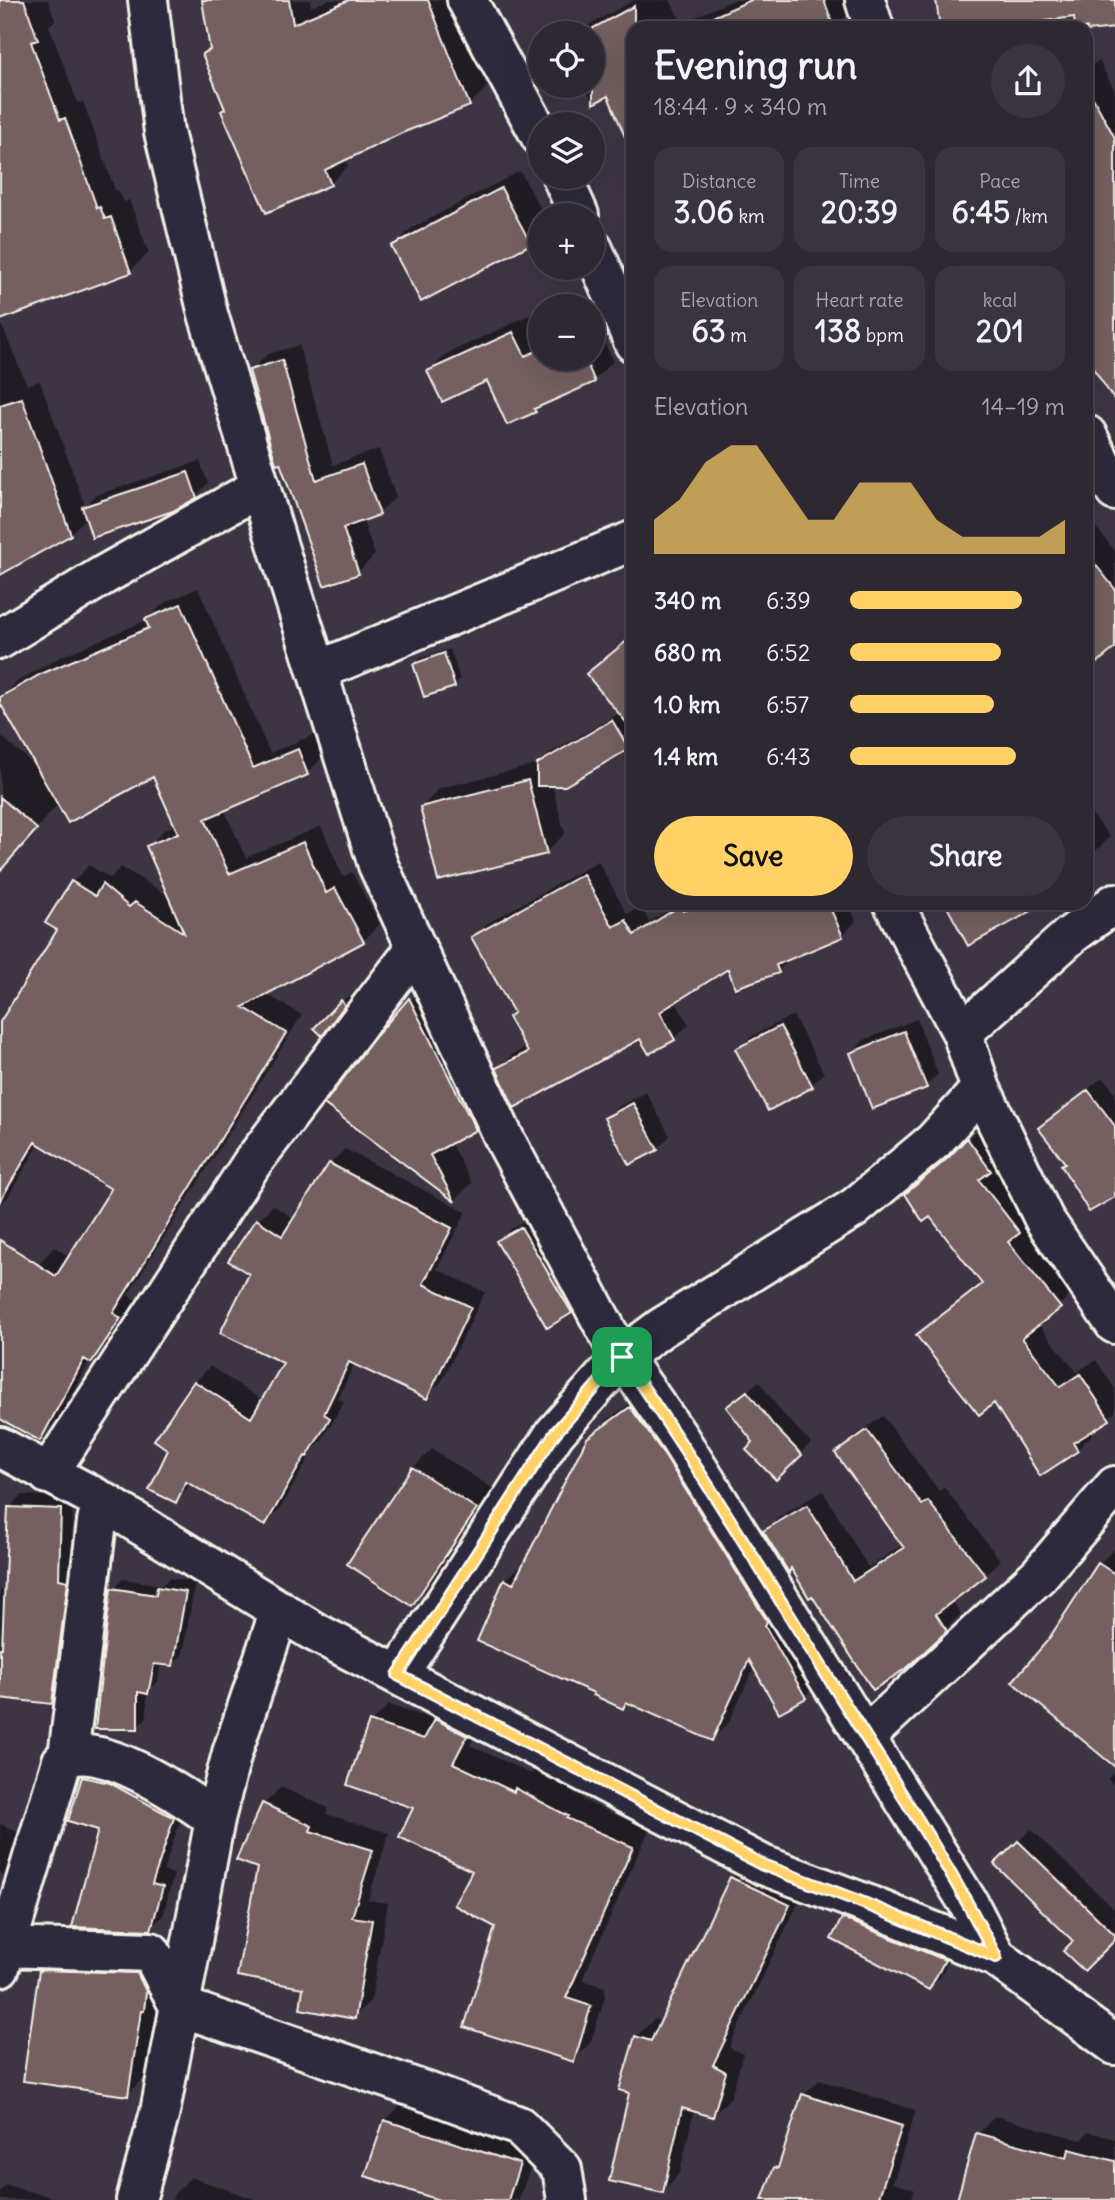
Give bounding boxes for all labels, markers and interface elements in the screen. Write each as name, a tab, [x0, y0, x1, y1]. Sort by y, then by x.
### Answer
map controls	[528, 21, 605, 371]
button: locate	[528, 21, 605, 98]
text: Evening run	[654, 42, 857, 89]
button: share	[991, 44, 1065, 118]
text: 18:44 · 9 × 340 m	[654, 92, 827, 121]
button: layers	[528, 112, 605, 189]
text: Distance	[682, 169, 756, 193]
text: Time	[839, 169, 880, 193]
text: Pace	[979, 169, 1020, 193]
text: 3.06	[674, 193, 734, 231]
text: 20:39	[821, 193, 898, 231]
text: 6:45	[952, 193, 1010, 231]
button: +	[528, 203, 605, 280]
text: km	[734, 204, 765, 228]
text: /km	[1010, 204, 1048, 228]
text: Elevation	[680, 288, 758, 312]
text: Heart rate	[815, 288, 904, 312]
text: kcal	[983, 288, 1017, 312]
button: −	[528, 294, 605, 371]
text: 63	[691, 312, 726, 350]
text: 138	[815, 312, 861, 350]
text: 201	[976, 312, 1024, 350]
text: m	[726, 323, 747, 347]
text: bpm	[861, 323, 904, 347]
text: Elevation	[654, 392, 748, 421]
text: 14–19 m	[982, 392, 1065, 421]
text: 340 m	[654, 586, 721, 615]
text: 6:39	[766, 586, 811, 615]
text: 680 m	[654, 638, 721, 667]
text: 6:52	[766, 638, 810, 667]
text: 1.0 km	[654, 690, 720, 719]
text: 6:57	[766, 690, 809, 719]
text: 1.4 km	[654, 742, 718, 771]
text: 6:43	[766, 742, 811, 771]
button: Save	[654, 816, 853, 896]
button: Share	[867, 816, 1065, 896]
pin	[592, 1327, 652, 1387]
icon: arrive	[603, 1338, 641, 1376]

